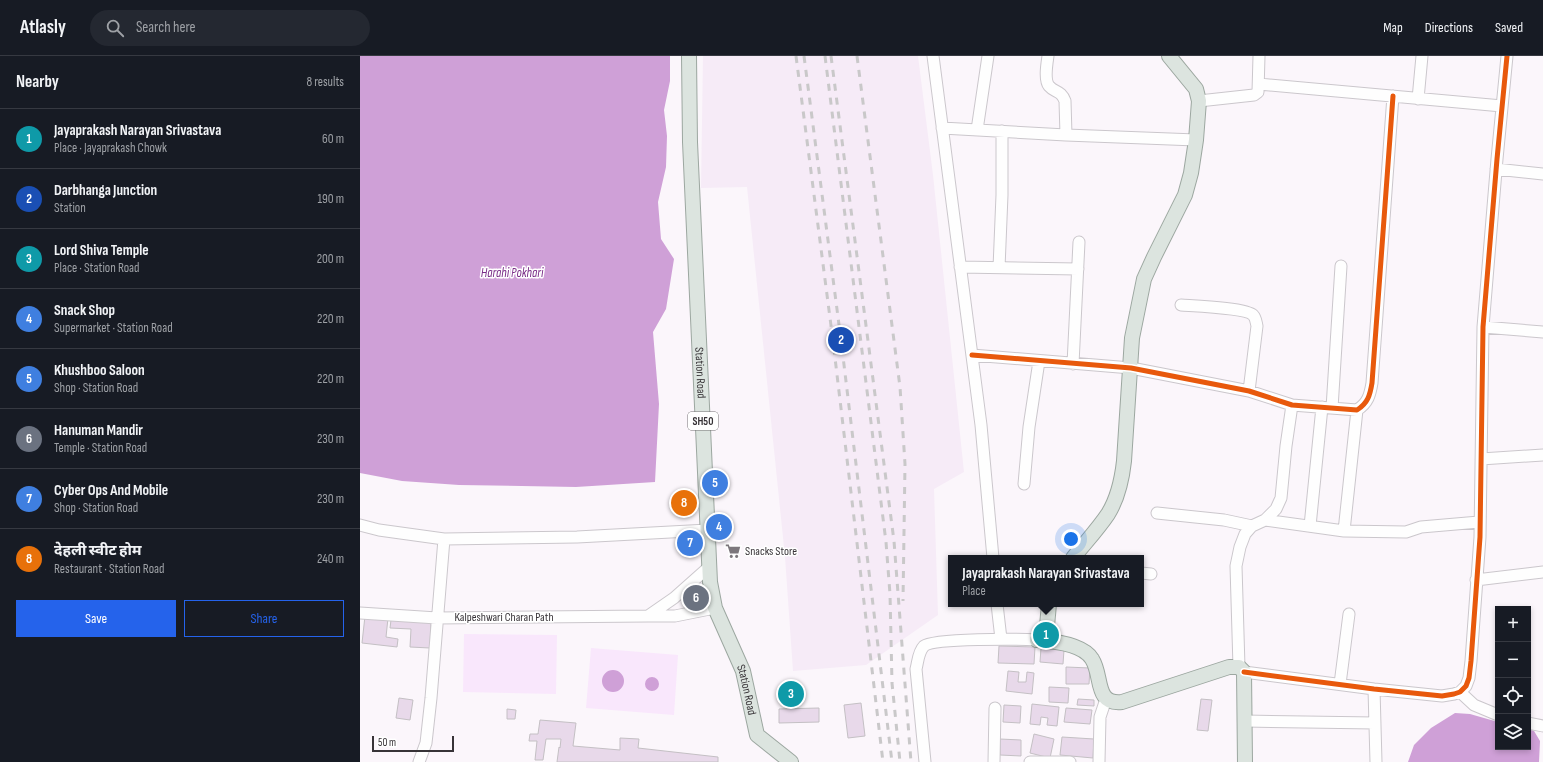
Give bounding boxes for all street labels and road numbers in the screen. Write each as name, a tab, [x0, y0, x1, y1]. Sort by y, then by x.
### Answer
street label: Station Road	[692, 347, 709, 399]
road number: SH50	[688, 412, 718, 430]
street label: Kalpeshwari Charan Path	[454, 610, 554, 625]
street label: Station Road	[733, 662, 760, 716]

